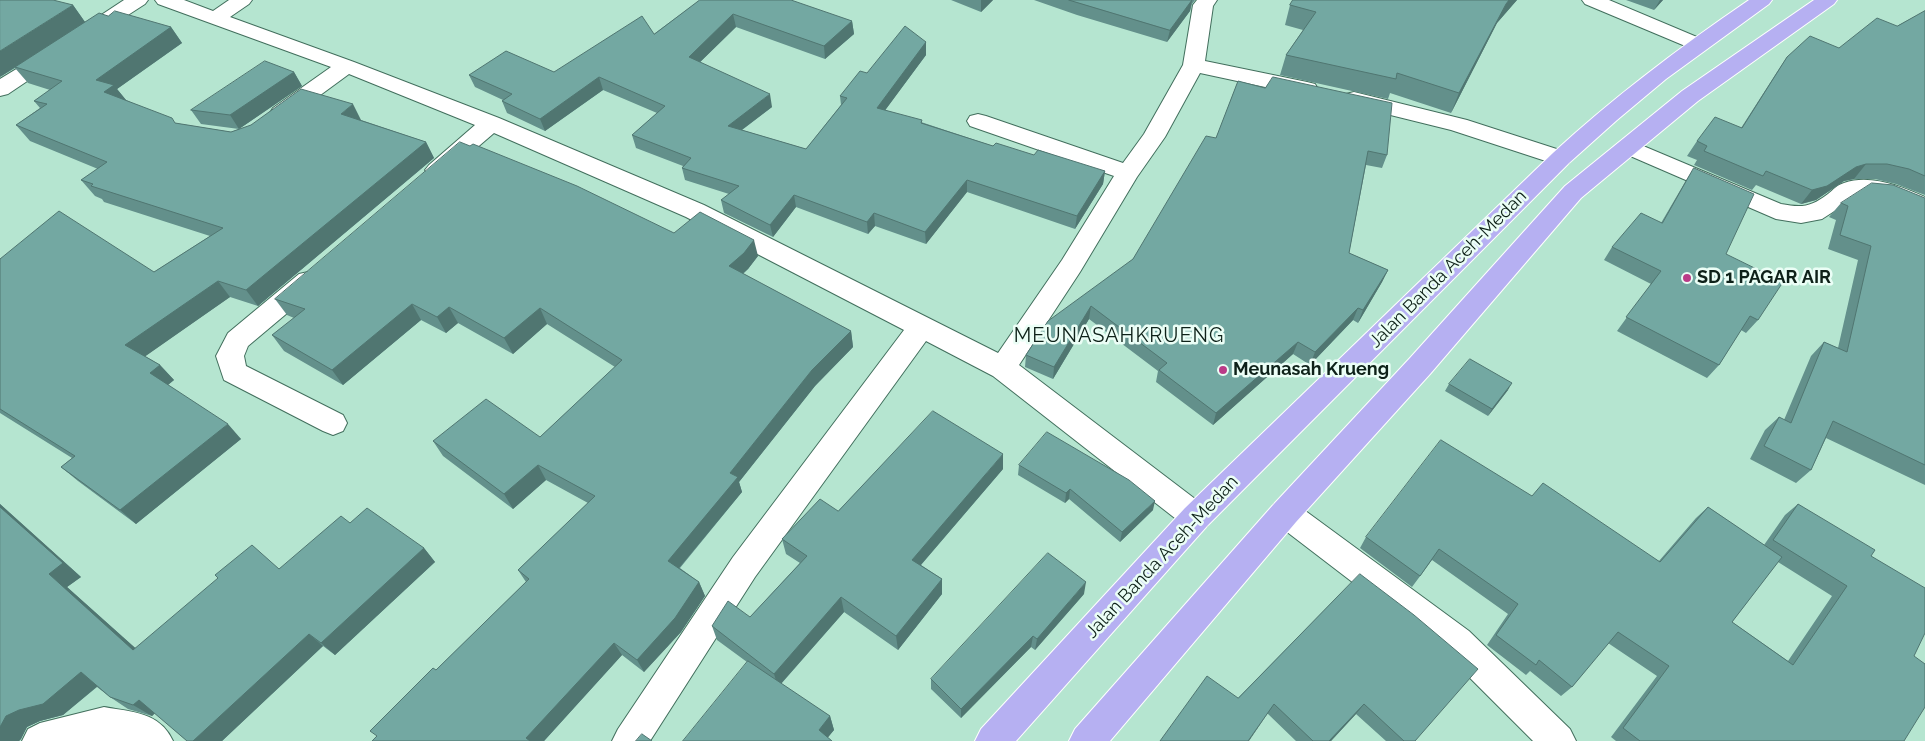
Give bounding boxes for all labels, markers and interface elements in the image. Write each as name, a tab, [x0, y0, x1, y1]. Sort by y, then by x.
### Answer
street label: Jalan Banda Aceh-Medan	[1365, 186, 1531, 352]
place label: SD 1 PAGAR AIR	[1697, 267, 1831, 289]
marker: SD 1 PAGAR AIR	[1681, 272, 1693, 284]
district label: MEUNASAHKRUENG	[1012, 324, 1226, 348]
place label: Meunasah Krueng	[1233, 359, 1389, 381]
marker: Meunasah Krueng	[1217, 364, 1229, 376]
street label: Jalan Banda Aceh-Medan	[1081, 471, 1243, 643]

